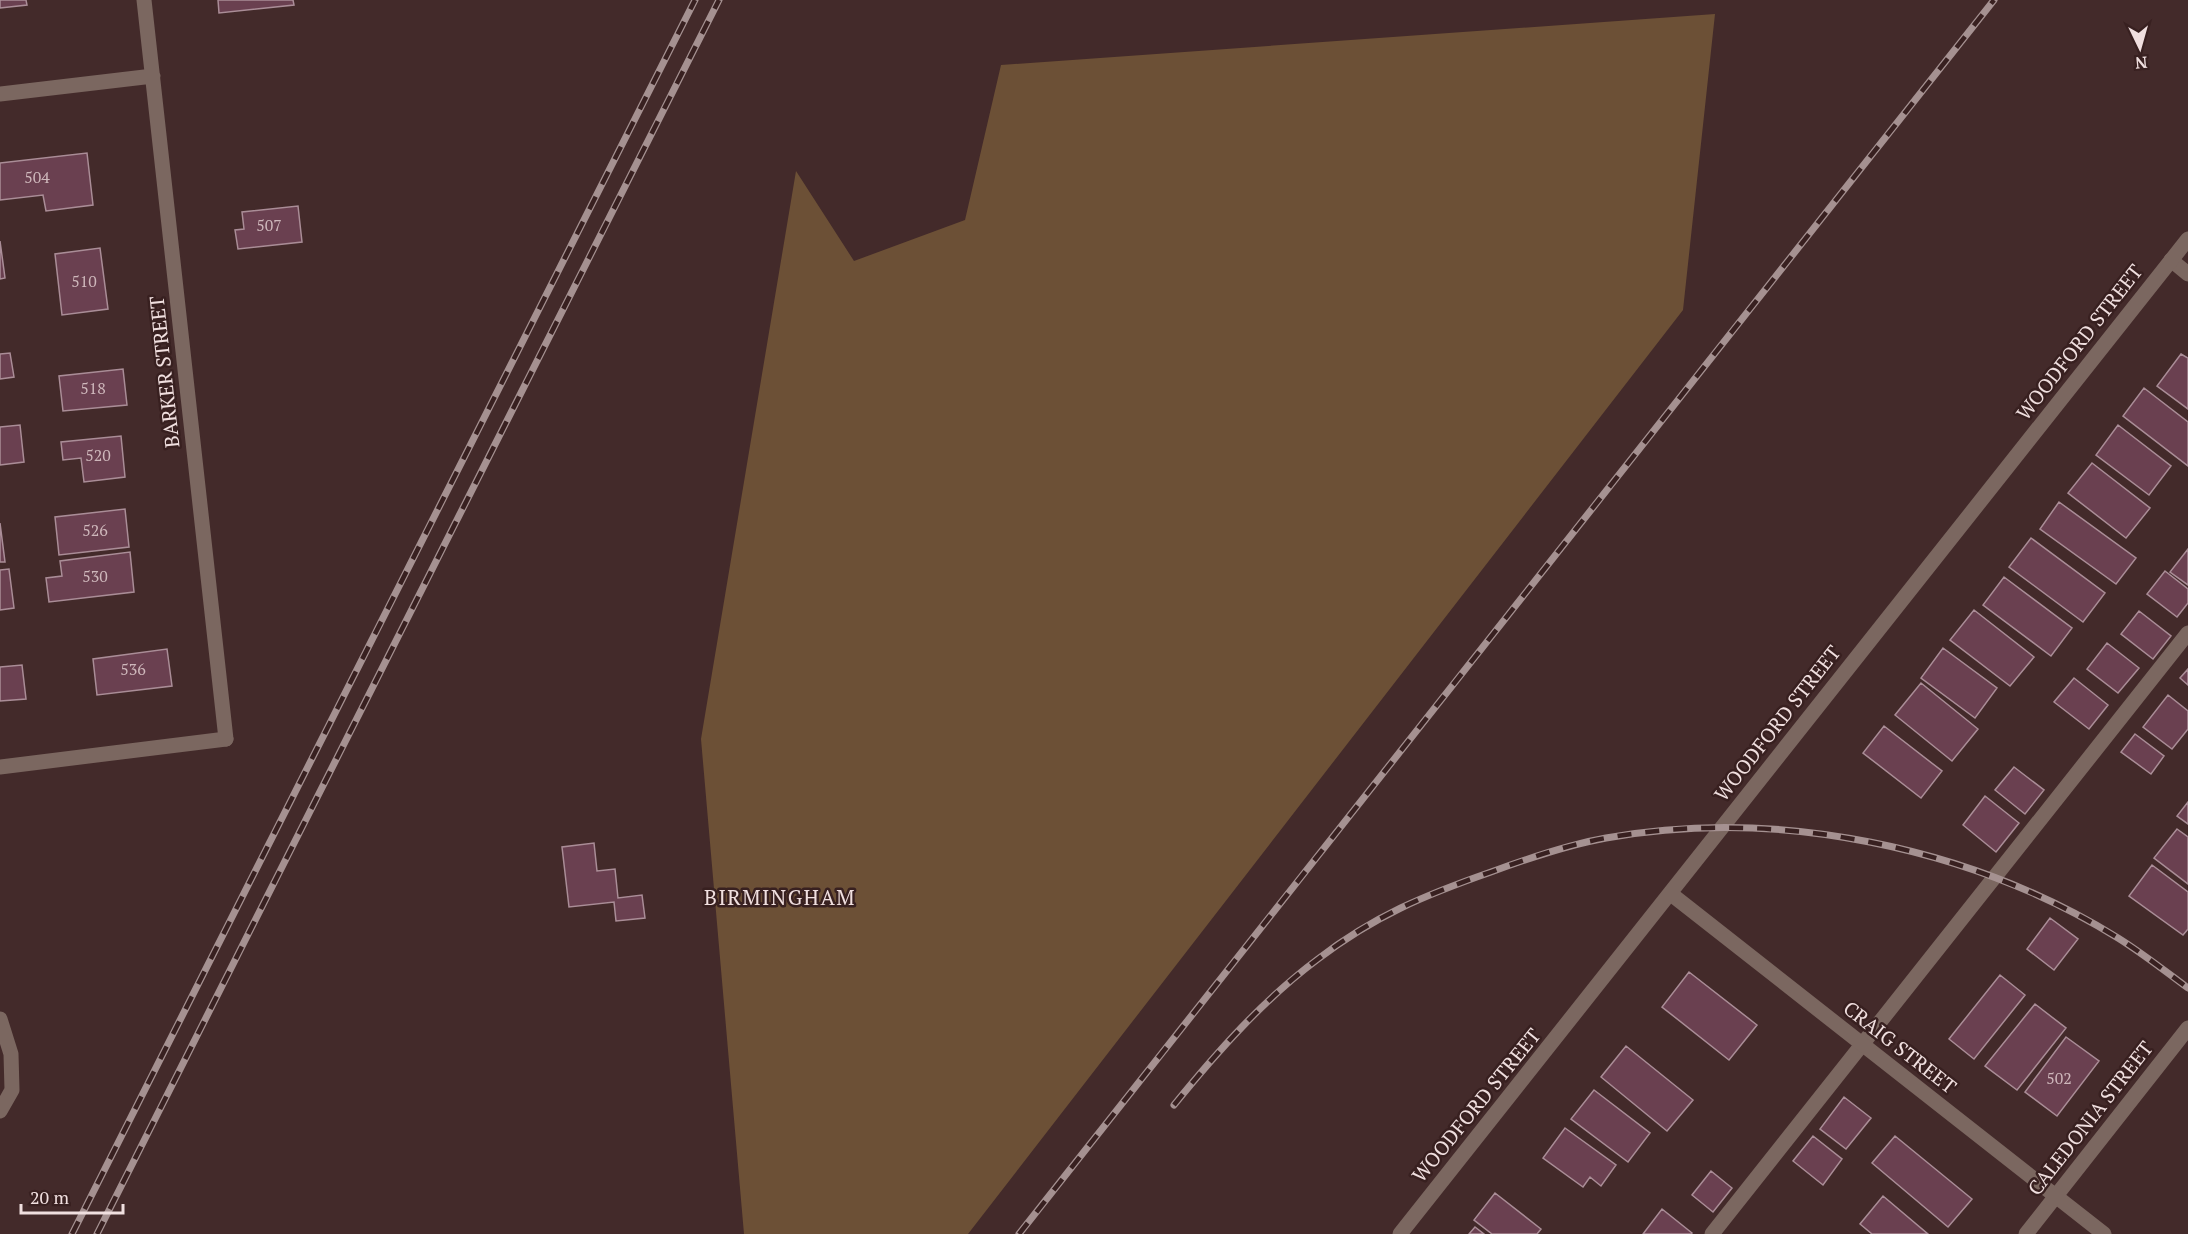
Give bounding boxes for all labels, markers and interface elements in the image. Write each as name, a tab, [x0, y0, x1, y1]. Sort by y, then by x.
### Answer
north arrow	[2110, 18, 2170, 78]
text: N	[2134, 51, 2148, 74]
house number: 504	[24, 166, 50, 188]
house number: 507	[256, 214, 282, 236]
street label: WOODFORD STREET	[2010, 259, 2148, 425]
house number: 510	[71, 270, 97, 292]
street label: BARKER STREET	[143, 295, 185, 449]
house number: 518	[80, 377, 106, 399]
house number: 520	[85, 444, 111, 466]
house number: 526	[82, 519, 108, 541]
house number: 530	[82, 565, 108, 587]
street label: WOODFORD STREET	[1708, 640, 1846, 806]
house number: 536	[120, 658, 146, 680]
district label: BIRMINGHAM	[704, 883, 856, 911]
street label: CRAIG STREET	[1838, 994, 1962, 1100]
street label: WOODFORD STREET	[1405, 1022, 1547, 1188]
street label: CALEDONIA STREET	[2021, 1035, 2159, 1201]
house number: 502	[2046, 1067, 2072, 1089]
scale bar	[21, 1177, 123, 1215]
text: 20 m	[30, 1185, 70, 1209]

